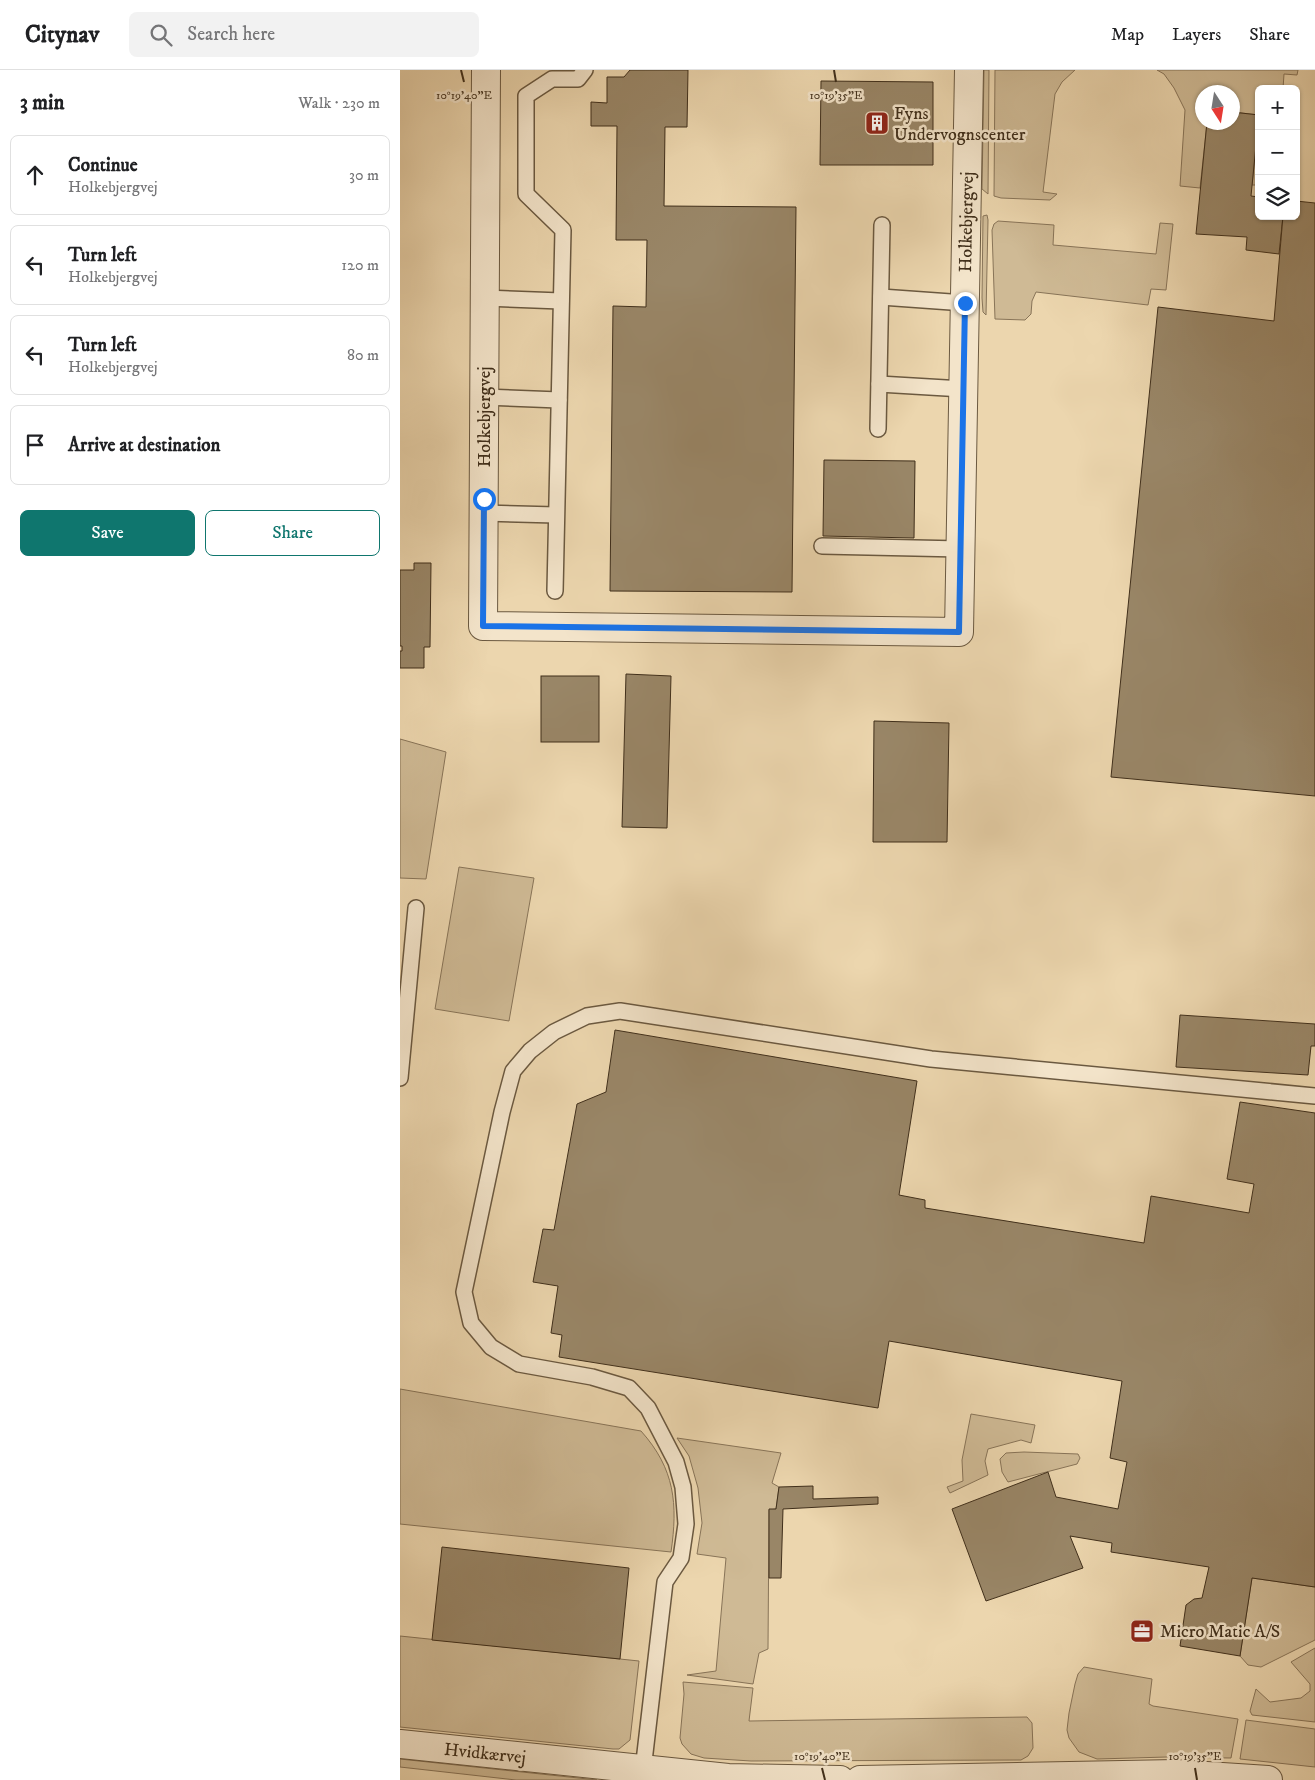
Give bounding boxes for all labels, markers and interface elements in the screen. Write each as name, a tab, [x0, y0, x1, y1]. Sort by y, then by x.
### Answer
search box	[129, 12, 479, 57]
text: Citynav	[25, 20, 99, 50]
icon: search	[147, 21, 175, 49]
text: Search here	[187, 23, 275, 46]
text: Map	[1111, 24, 1144, 46]
text: Layers	[1172, 24, 1221, 46]
text: Share	[1249, 24, 1290, 46]
north arrow	[1195, 85, 1240, 130]
map controls	[1255, 85, 1300, 220]
button: +	[1255, 85, 1300, 130]
text: 10°19'40"E	[436, 88, 492, 103]
text: 10°19'35"E	[810, 88, 863, 103]
text: 3 min	[20, 90, 65, 116]
text: Walk · 230 m	[298, 93, 380, 113]
place label: Fyns Undervognscenter	[894, 103, 1026, 146]
building icon: Fyns Undervognscenter	[864, 110, 890, 136]
button: −	[1255, 130, 1300, 175]
text: Continue	[68, 154, 138, 177]
icon: ahead	[21, 161, 49, 189]
text: 30 m	[349, 165, 379, 185]
street label: Holkebjergvej	[955, 171, 979, 273]
button: layers	[1255, 175, 1300, 220]
text: Holkebjergvej	[68, 177, 158, 197]
text: Turn left	[68, 244, 137, 267]
icon: left	[21, 251, 49, 279]
text: 120 m	[341, 255, 379, 275]
text: Holkebjergvej	[68, 267, 158, 287]
route end	[954, 292, 977, 315]
text: Turn left	[68, 334, 137, 357]
icon: left	[21, 341, 49, 369]
text: 80 m	[347, 345, 379, 365]
text: Holkebjergvej	[68, 357, 158, 377]
street label: Holkebjergvej	[474, 367, 496, 467]
icon: arrive	[21, 431, 49, 459]
text: Arrive at destination	[68, 434, 220, 457]
route start	[473, 488, 496, 511]
button: Save	[20, 510, 195, 556]
button: Share	[205, 510, 380, 556]
office icon: Micro Matic A/S	[1129, 1618, 1155, 1644]
place label: Micro Matic A/S	[1160, 1621, 1280, 1643]
street label: Hvidkærvej	[443, 1739, 527, 1769]
text: 10°19'40"E	[794, 1749, 850, 1764]
text: 10°19'35"E	[1169, 1749, 1222, 1764]

